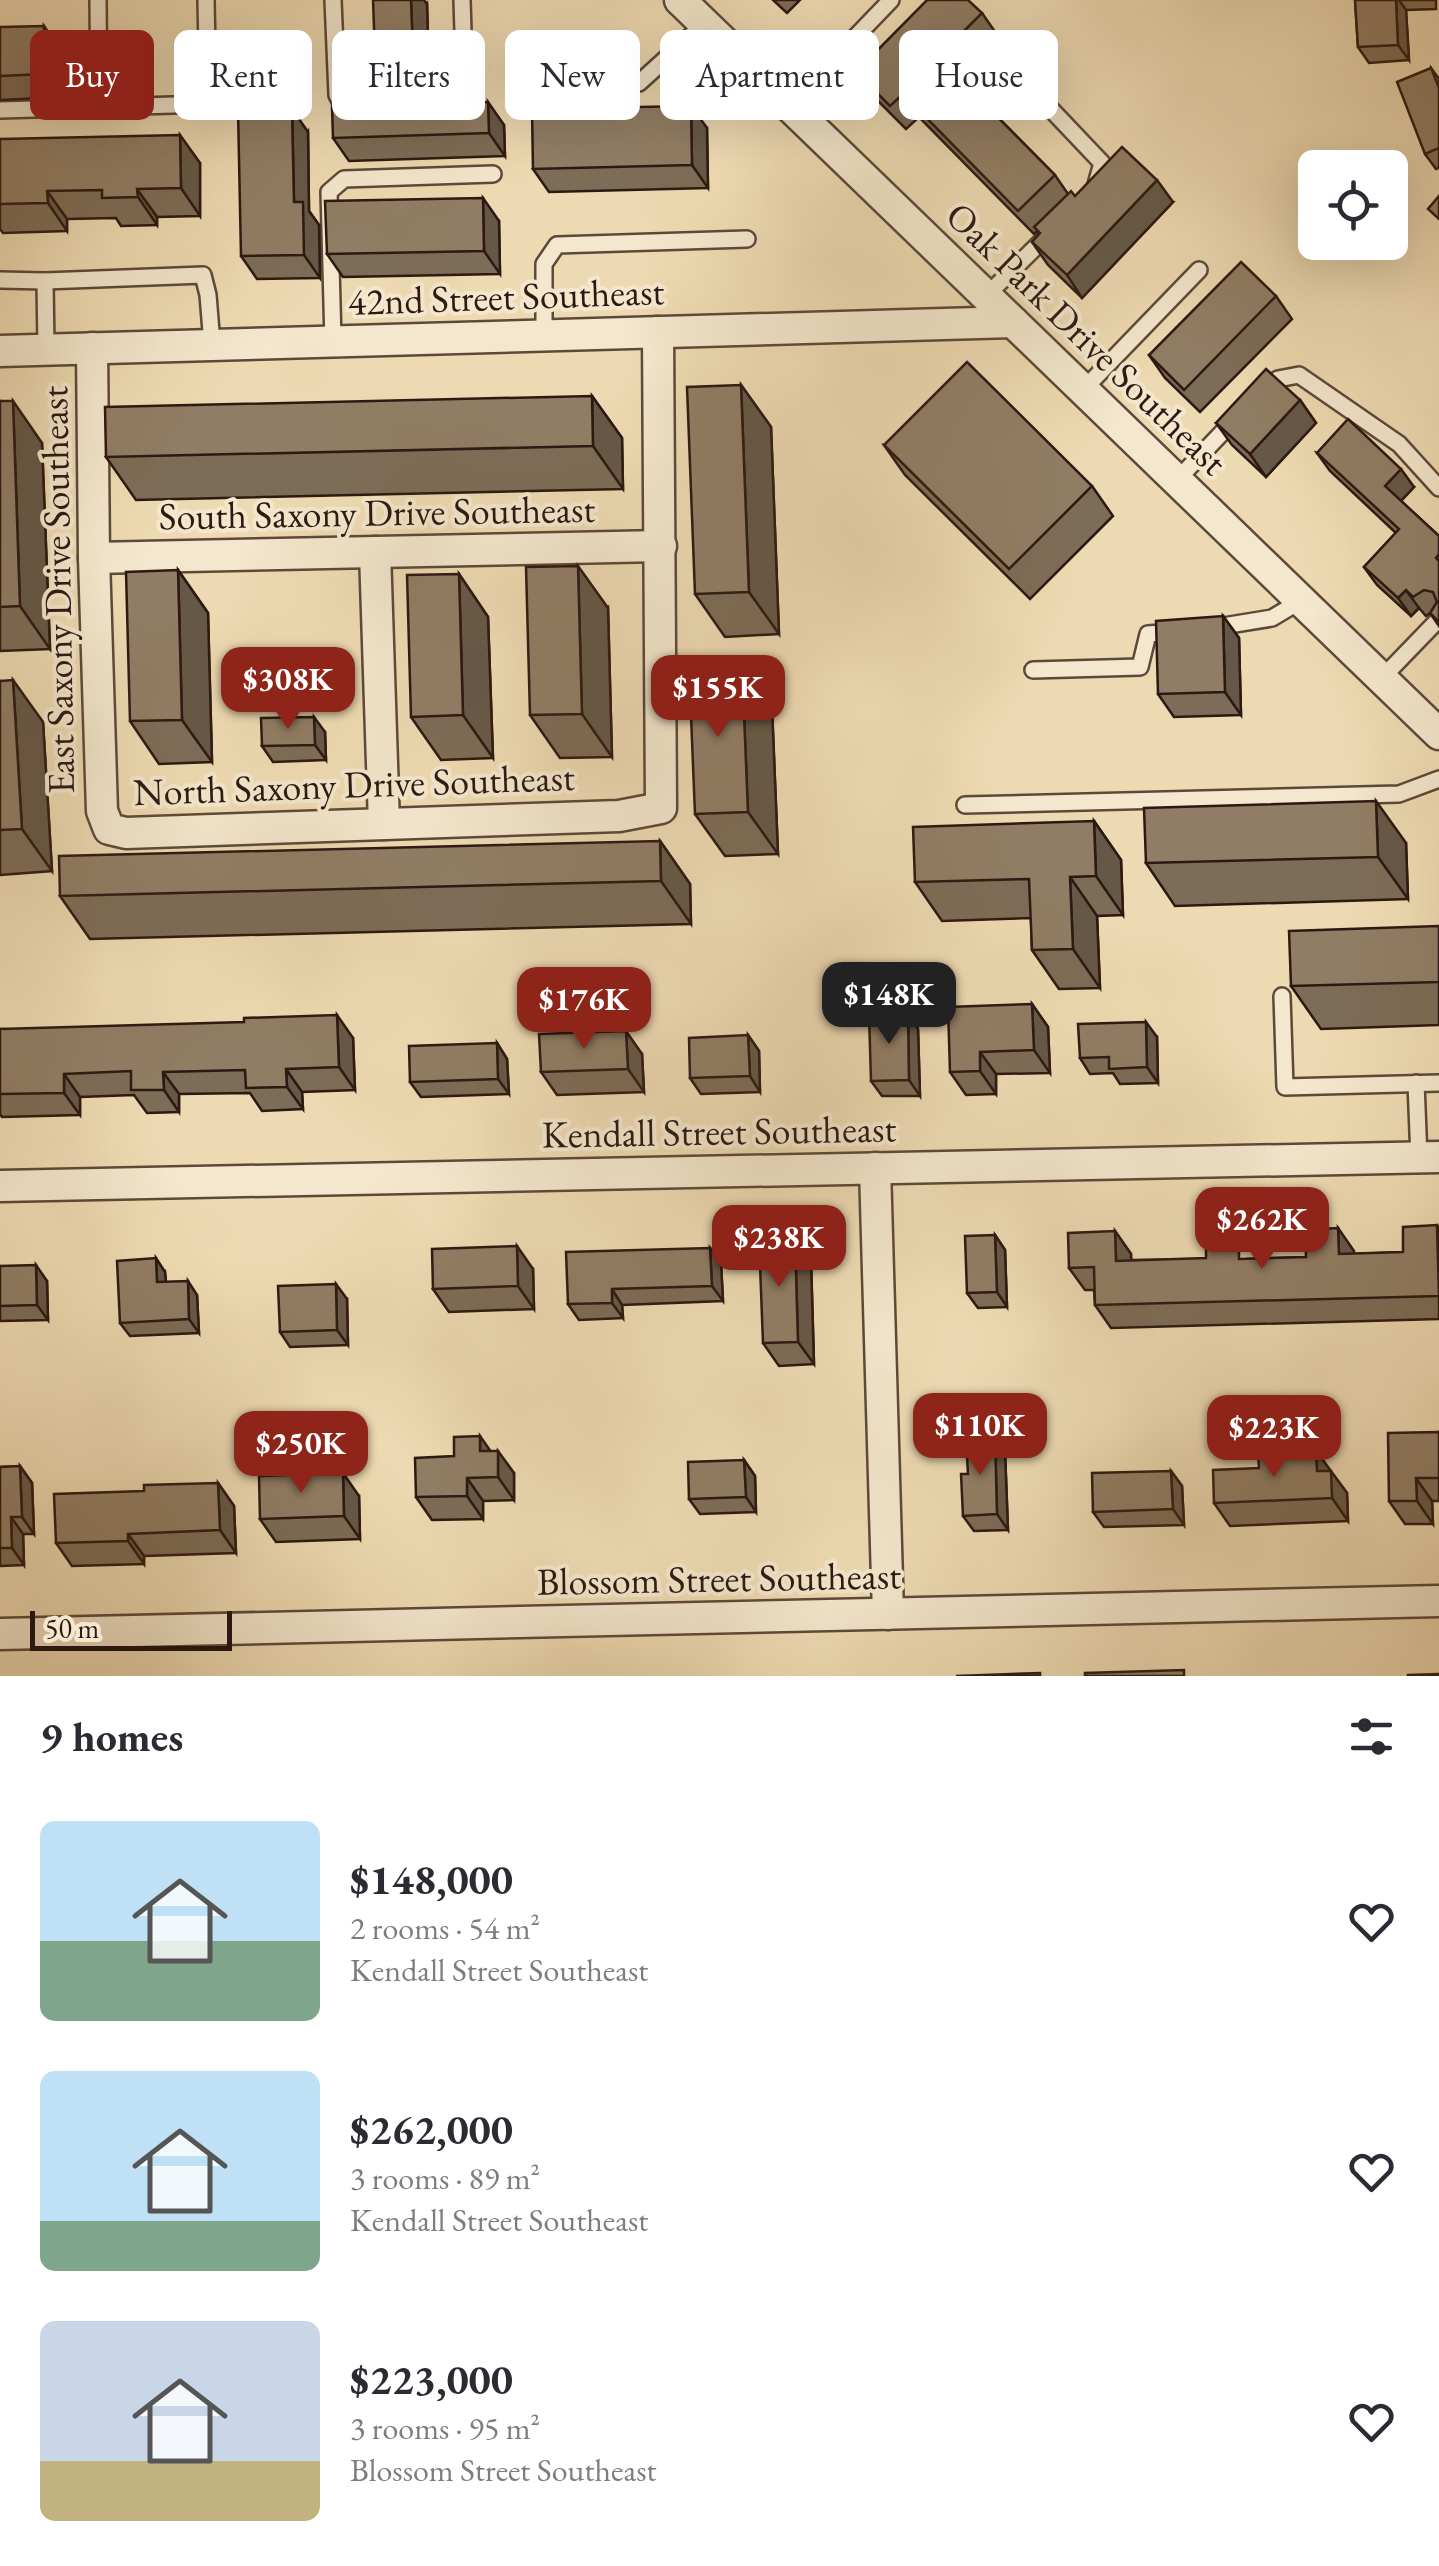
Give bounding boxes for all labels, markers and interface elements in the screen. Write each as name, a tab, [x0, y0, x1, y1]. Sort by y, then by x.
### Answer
chip: Buy	[30, 30, 154, 120]
chip: Rent	[174, 30, 312, 120]
chip: Filters	[332, 30, 485, 120]
chip: New	[505, 30, 640, 120]
chip: Apartment	[660, 30, 879, 120]
chip: House	[899, 30, 1058, 120]
map controls	[1298, 150, 1408, 260]
button: locate	[1298, 150, 1408, 260]
street label: Oak Park Drive Southeast	[936, 191, 1238, 485]
street label: 42nd Street Southeast	[347, 266, 665, 326]
street label: East Saxony Drive Southeast	[29, 385, 85, 795]
street label: South Saxony Drive Southeast	[158, 484, 596, 540]
pin: $308K	[218, 647, 358, 732]
pin: $155K	[648, 655, 788, 740]
text: $308K	[243, 658, 333, 700]
text: $155K	[673, 666, 763, 708]
street label: North Saxony Drive Southeast	[133, 752, 576, 816]
pin: $148K	[819, 962, 959, 1047]
pin: $176K	[514, 967, 654, 1052]
text: $148K	[844, 973, 934, 1015]
text: $176K	[539, 978, 629, 1020]
street label: Kendall Street Southeast	[541, 1103, 897, 1159]
pin: $262K	[1192, 1187, 1332, 1272]
text: $262K	[1217, 1198, 1307, 1240]
pin: $238K	[709, 1205, 849, 1290]
text: $238K	[734, 1216, 824, 1258]
pin: $110K	[910, 1393, 1050, 1478]
pin: $223K	[1204, 1395, 1344, 1480]
text: $110K	[935, 1404, 1025, 1446]
text: $223K	[1229, 1406, 1319, 1448]
pin: $250K	[231, 1411, 371, 1496]
text: $250K	[256, 1422, 346, 1464]
street label: Blossom Street Southeast	[537, 1550, 901, 1606]
scale bar	[30, 1606, 232, 1651]
text: 50 m	[45, 1610, 99, 1646]
text: 9 homes	[40, 1709, 183, 1764]
icon: filters	[1344, 1709, 1399, 1764]
text: $148,000	[350, 1852, 513, 1907]
icon: home	[120, 1861, 240, 1981]
icon: heart	[1344, 1894, 1399, 1949]
text: 2 rooms · 54 m²	[350, 1907, 540, 1949]
text: Kendall Street Southeast	[350, 1949, 648, 1991]
text: $262,000	[350, 2102, 513, 2157]
icon: home	[120, 2111, 240, 2231]
icon: heart	[1344, 2144, 1399, 2199]
text: 3 rooms · 89 m²	[350, 2157, 540, 2199]
text: Kendall Street Southeast	[350, 2199, 648, 2241]
text: $223,000	[350, 2352, 513, 2407]
icon: home	[120, 2361, 240, 2481]
icon: heart	[1344, 2394, 1399, 2449]
text: 3 rooms · 95 m²	[350, 2407, 540, 2449]
text: Blossom Street Southeast	[350, 2449, 657, 2491]

